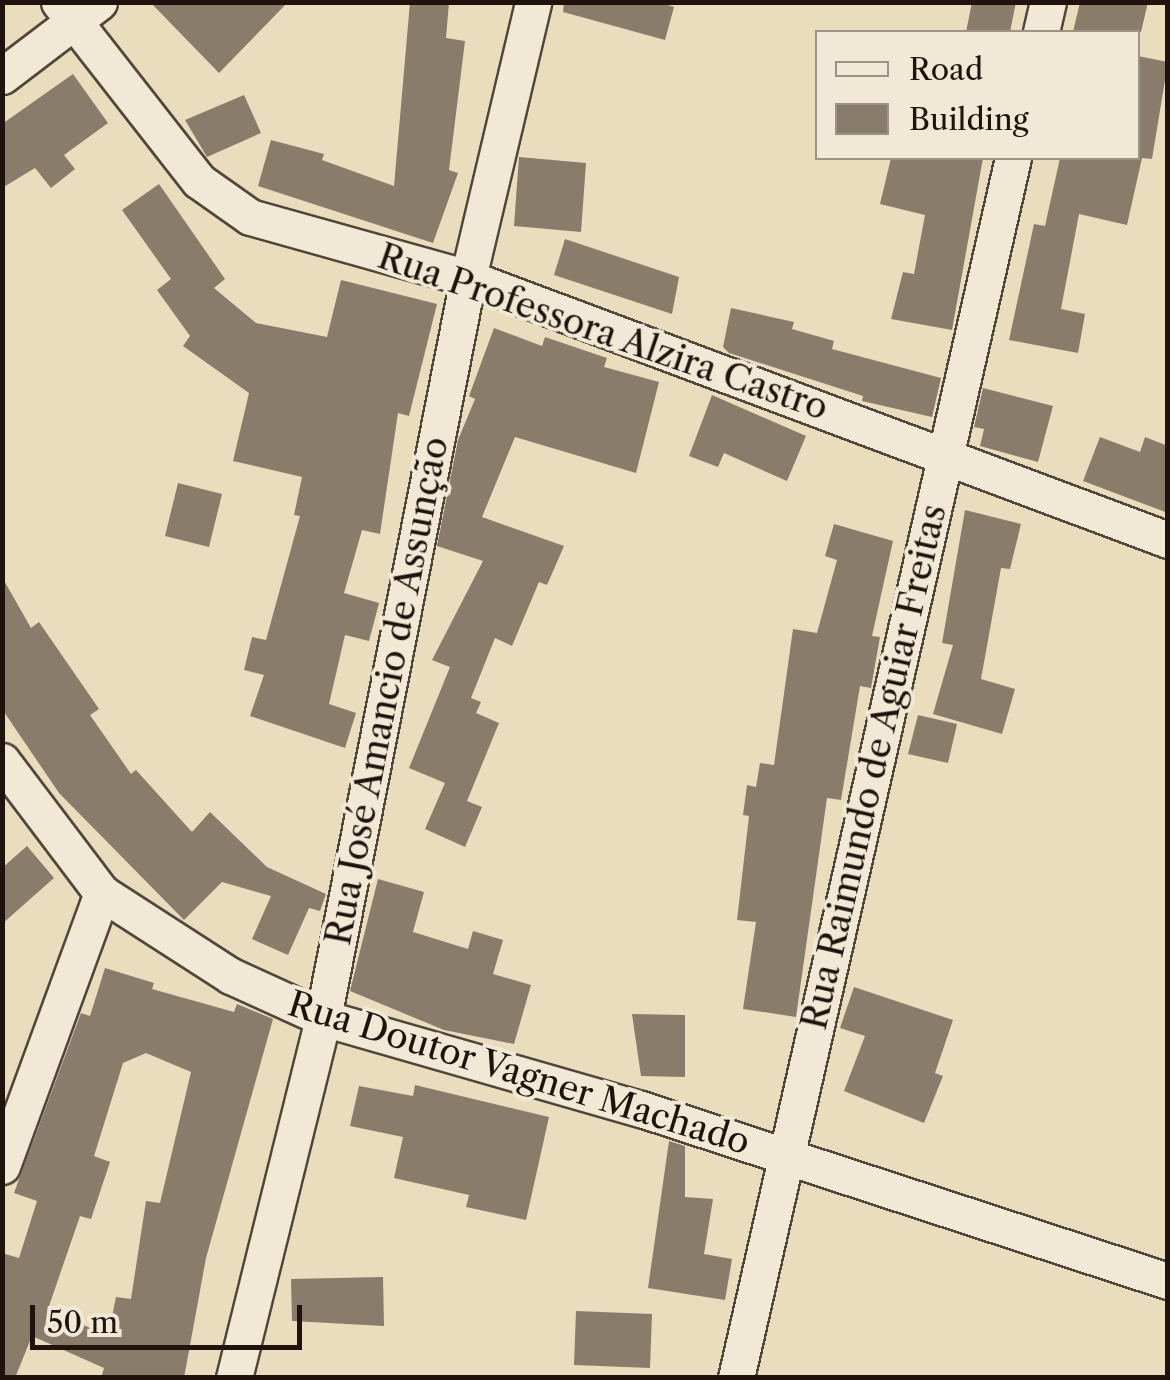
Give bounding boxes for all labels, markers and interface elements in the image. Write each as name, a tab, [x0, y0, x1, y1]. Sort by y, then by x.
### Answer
legend	[815, 30, 1140, 160]
text: Road	[909, 51, 983, 88]
text: Building	[909, 101, 1029, 138]
street label: Rua Professora Alzira Castro	[371, 235, 835, 429]
street label: Rua José Amancio de Assunção	[317, 432, 457, 950]
street label: Rua Raimundo de Aguiar Freitas	[793, 499, 955, 1035]
street label: Rua Doutor Vagner Machado	[282, 982, 756, 1164]
scale bar	[35, 1285, 308, 1347]
text: 50 m	[47, 1304, 118, 1341]

